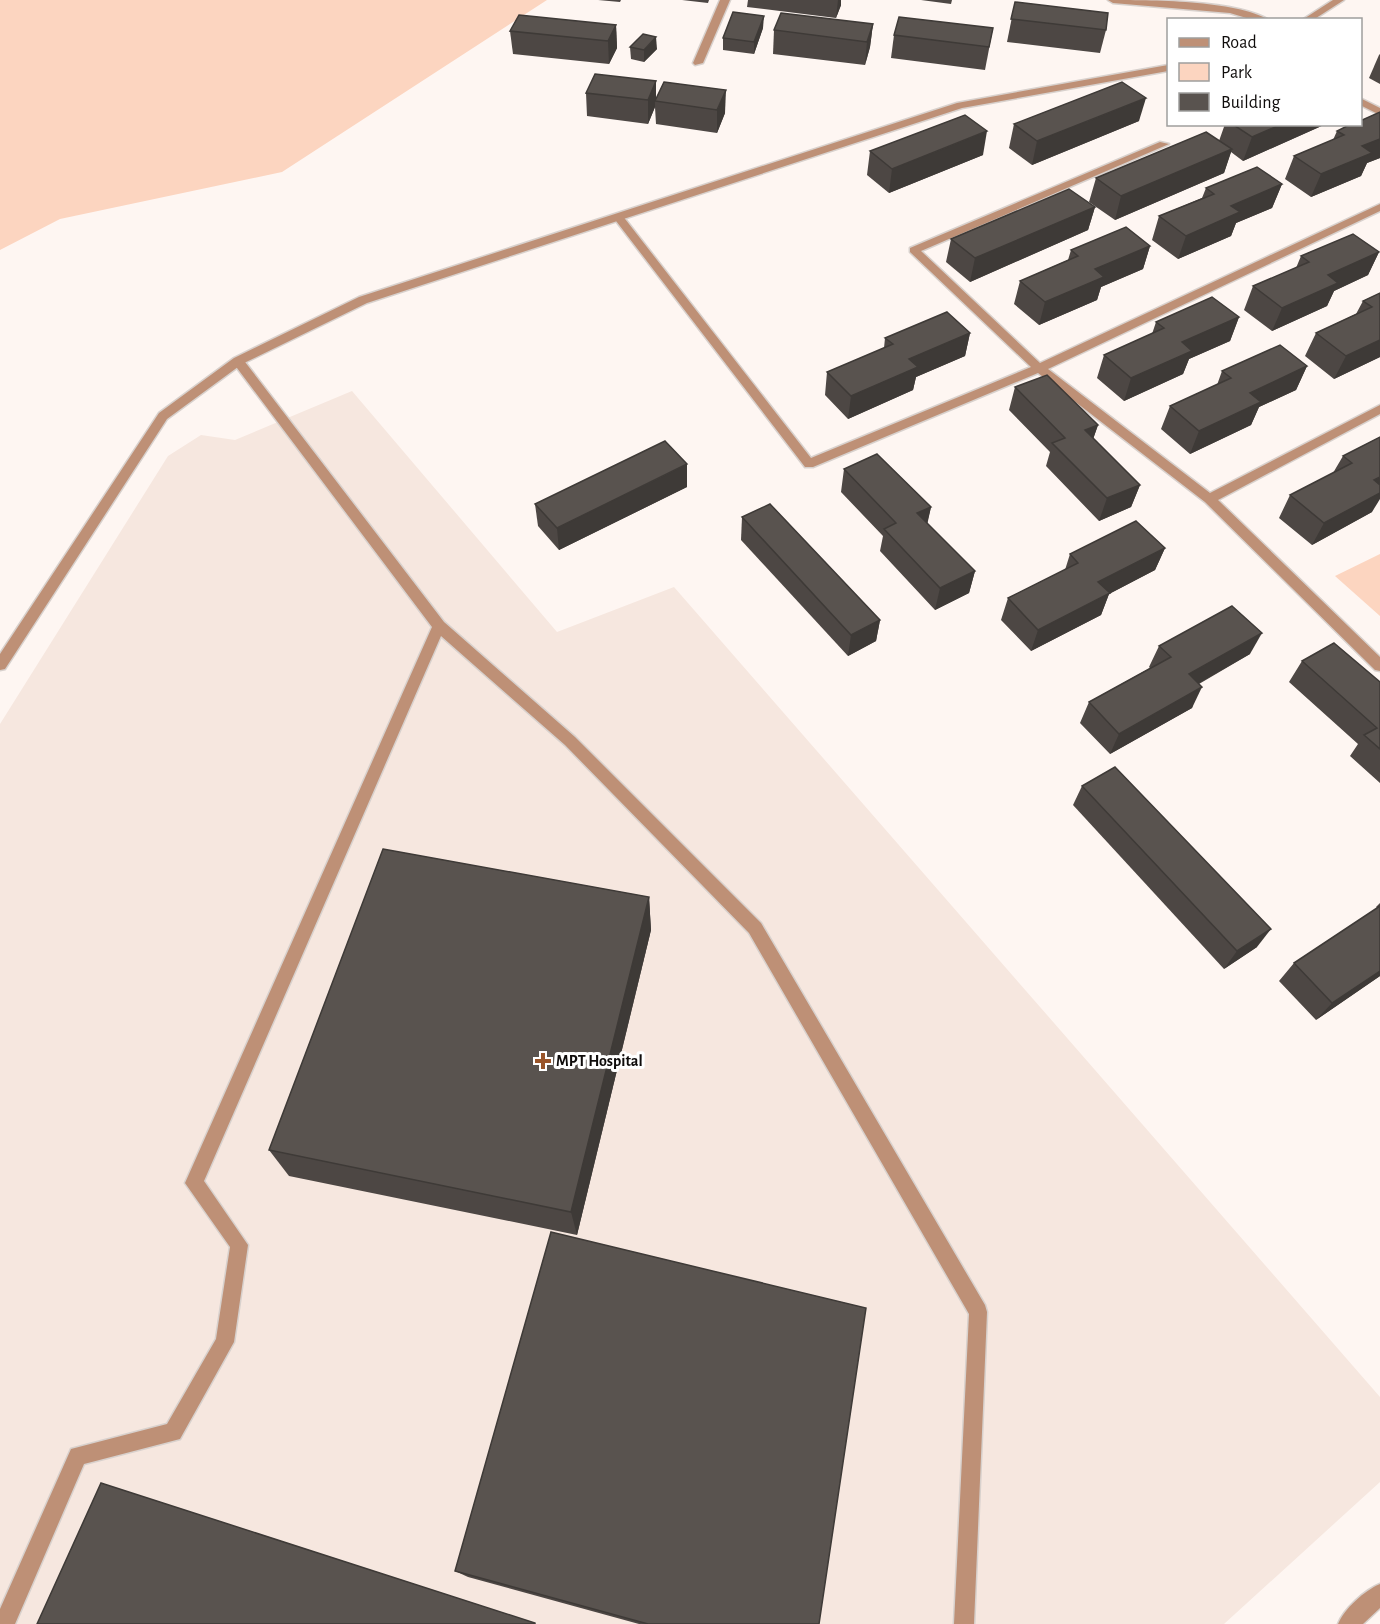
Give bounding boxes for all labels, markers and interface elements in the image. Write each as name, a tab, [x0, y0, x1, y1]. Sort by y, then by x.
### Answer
legend	[1167, 18, 1362, 126]
text: Road	[1221, 34, 1257, 52]
text: Park	[1221, 64, 1253, 82]
text: Building	[1221, 94, 1281, 112]
marker: MPT Hospital	[534, 1052, 552, 1070]
place label: MPT Hospital	[556, 1053, 643, 1069]

